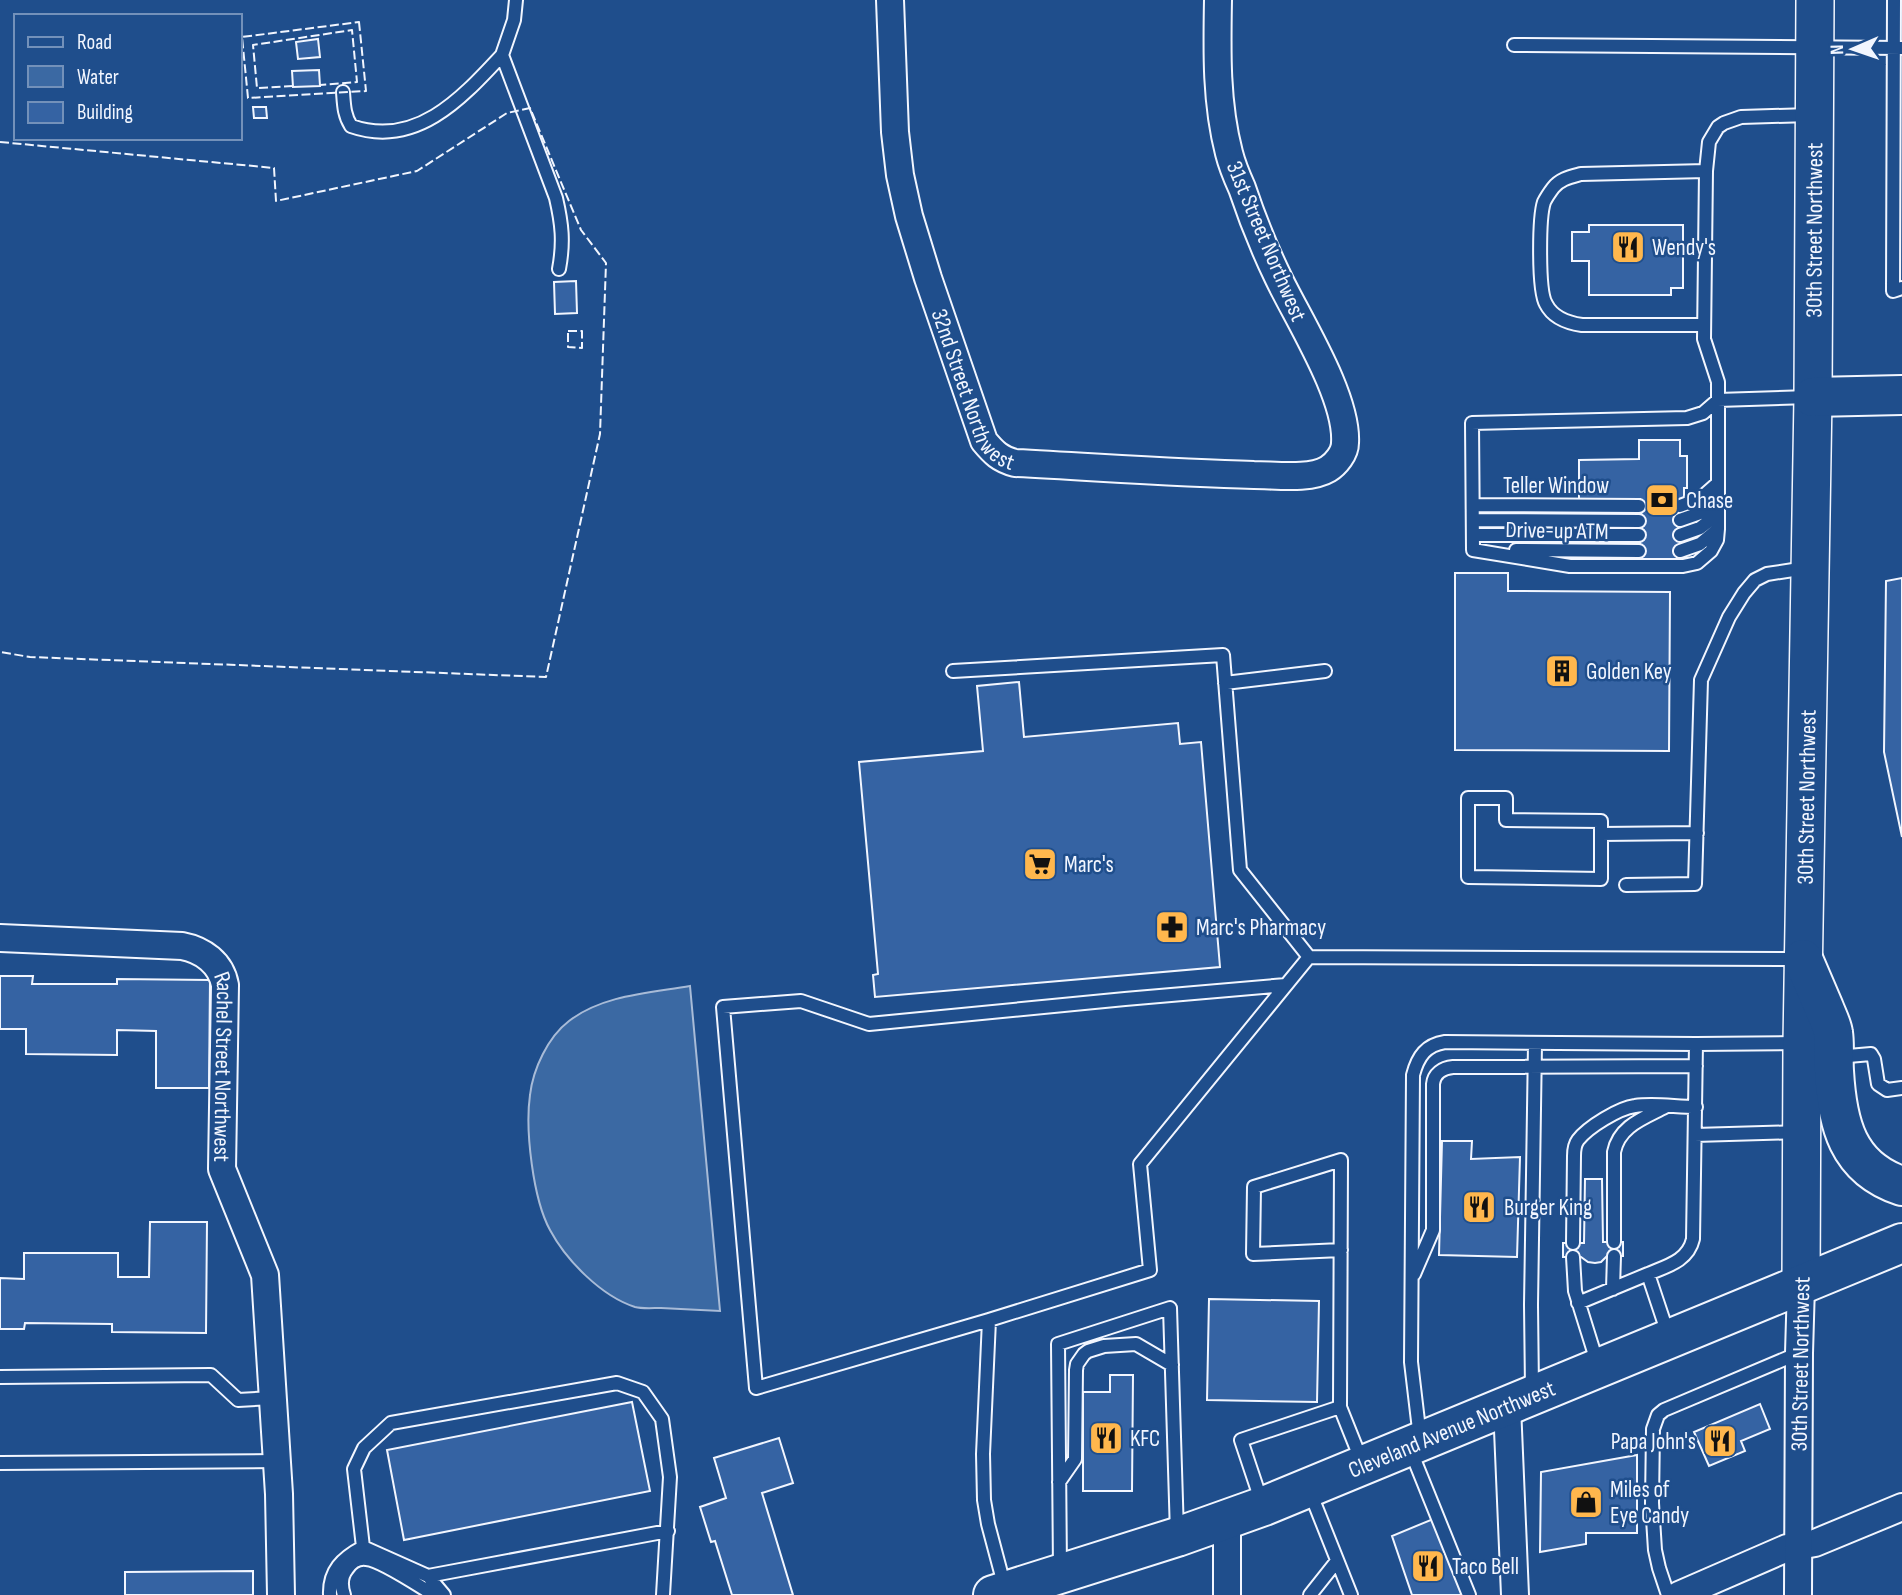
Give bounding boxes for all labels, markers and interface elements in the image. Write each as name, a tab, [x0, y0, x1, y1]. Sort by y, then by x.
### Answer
legend	[14, 14, 242, 140]
north arrow	[1818, 14, 1888, 84]
text: Road	[77, 30, 112, 55]
text: N	[1826, 44, 1849, 55]
text: Water	[77, 65, 119, 90]
text: Building	[77, 100, 133, 125]
street label: 30th Street Northwest	[1800, 142, 1829, 318]
street label: 31st Street Northwest	[1220, 157, 1312, 326]
restaurant icon: Wendy's	[1609, 228, 1647, 266]
place label: Wendy's	[1652, 234, 1716, 262]
street label: 32nd Street Northwest	[925, 305, 1018, 477]
street label: Teller Window	[1503, 472, 1609, 500]
bank icon: Chase	[1643, 481, 1681, 519]
place label: Chase	[1686, 487, 1733, 515]
street label: Drive-up ATM	[1505, 516, 1609, 546]
building icon: Golden Key	[1543, 652, 1581, 690]
place label: Golden Key	[1586, 658, 1672, 686]
street label: 30th Street Northwest	[1792, 709, 1823, 885]
supermarket icon: Marc's	[1021, 845, 1059, 883]
place label: Marc's	[1064, 851, 1114, 879]
pharmacy icon: Marc's Pharmacy	[1153, 908, 1191, 946]
place label: Marc's Pharmacy	[1196, 914, 1326, 942]
street label: Rachel Street Northwest	[207, 968, 238, 1162]
restaurant icon: Burger King	[1460, 1188, 1498, 1226]
place label: Burger King	[1504, 1194, 1592, 1222]
street label: 30th Street Northwest	[1785, 1276, 1817, 1452]
street label: Cleveland Avenue Northwest	[1344, 1375, 1559, 1485]
restaurant icon: KFC	[1087, 1419, 1125, 1457]
restaurant icon: Papa John's	[1701, 1422, 1739, 1460]
place label: KFC	[1130, 1425, 1160, 1453]
place label: Papa John's	[1611, 1428, 1696, 1456]
place label: Miles of Eye Candy	[1610, 1476, 1689, 1530]
shop icon: Miles of Eye Candy	[1567, 1483, 1605, 1521]
restaurant icon: Taco Bell	[1409, 1547, 1447, 1585]
place label: Taco Bell	[1452, 1553, 1519, 1581]

